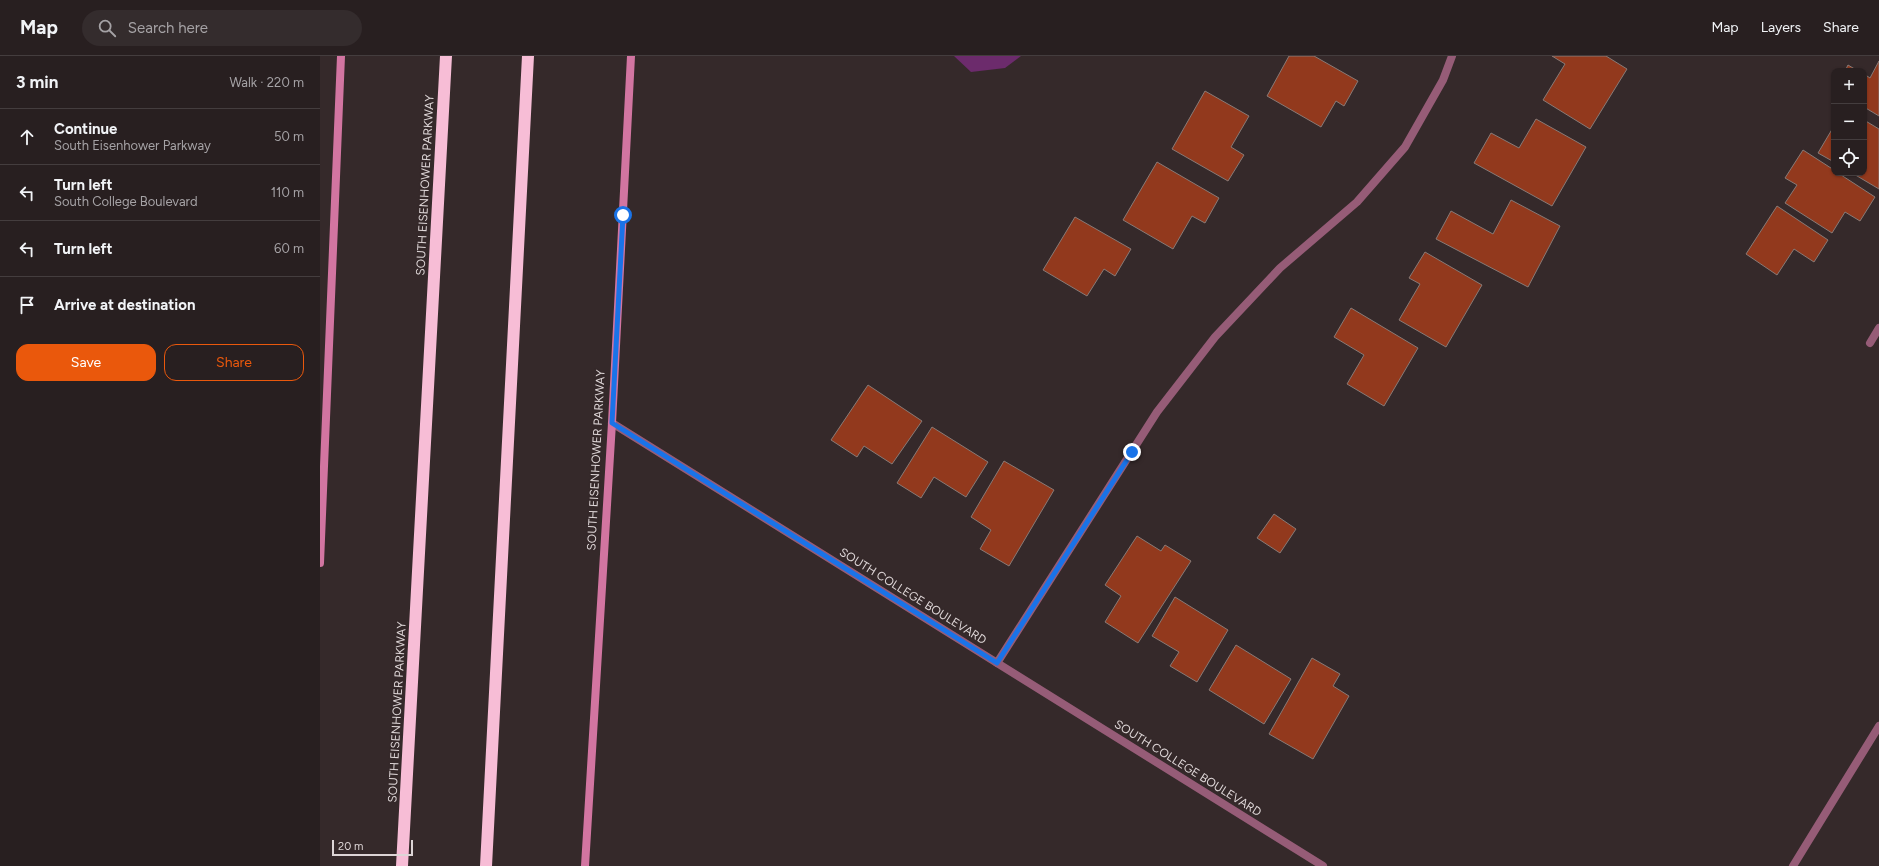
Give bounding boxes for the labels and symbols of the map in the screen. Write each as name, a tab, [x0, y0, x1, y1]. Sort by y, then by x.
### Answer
street label: SOUTH EISENHOWER PARKWAY	[413, 93, 437, 276]
route start	[614, 206, 632, 224]
street label: SOUTH EISENHOWER PARKWAY	[584, 368, 608, 551]
route end	[1123, 443, 1141, 461]
street label: SOUTH COLLEGE BOULEVARD	[837, 545, 989, 647]
street label: SOUTH EISENHOWER PARKWAY	[385, 620, 409, 803]
street label: SOUTH COLLEGE BOULEVARD	[1112, 717, 1264, 819]
scale bar	[332, 838, 413, 857]

